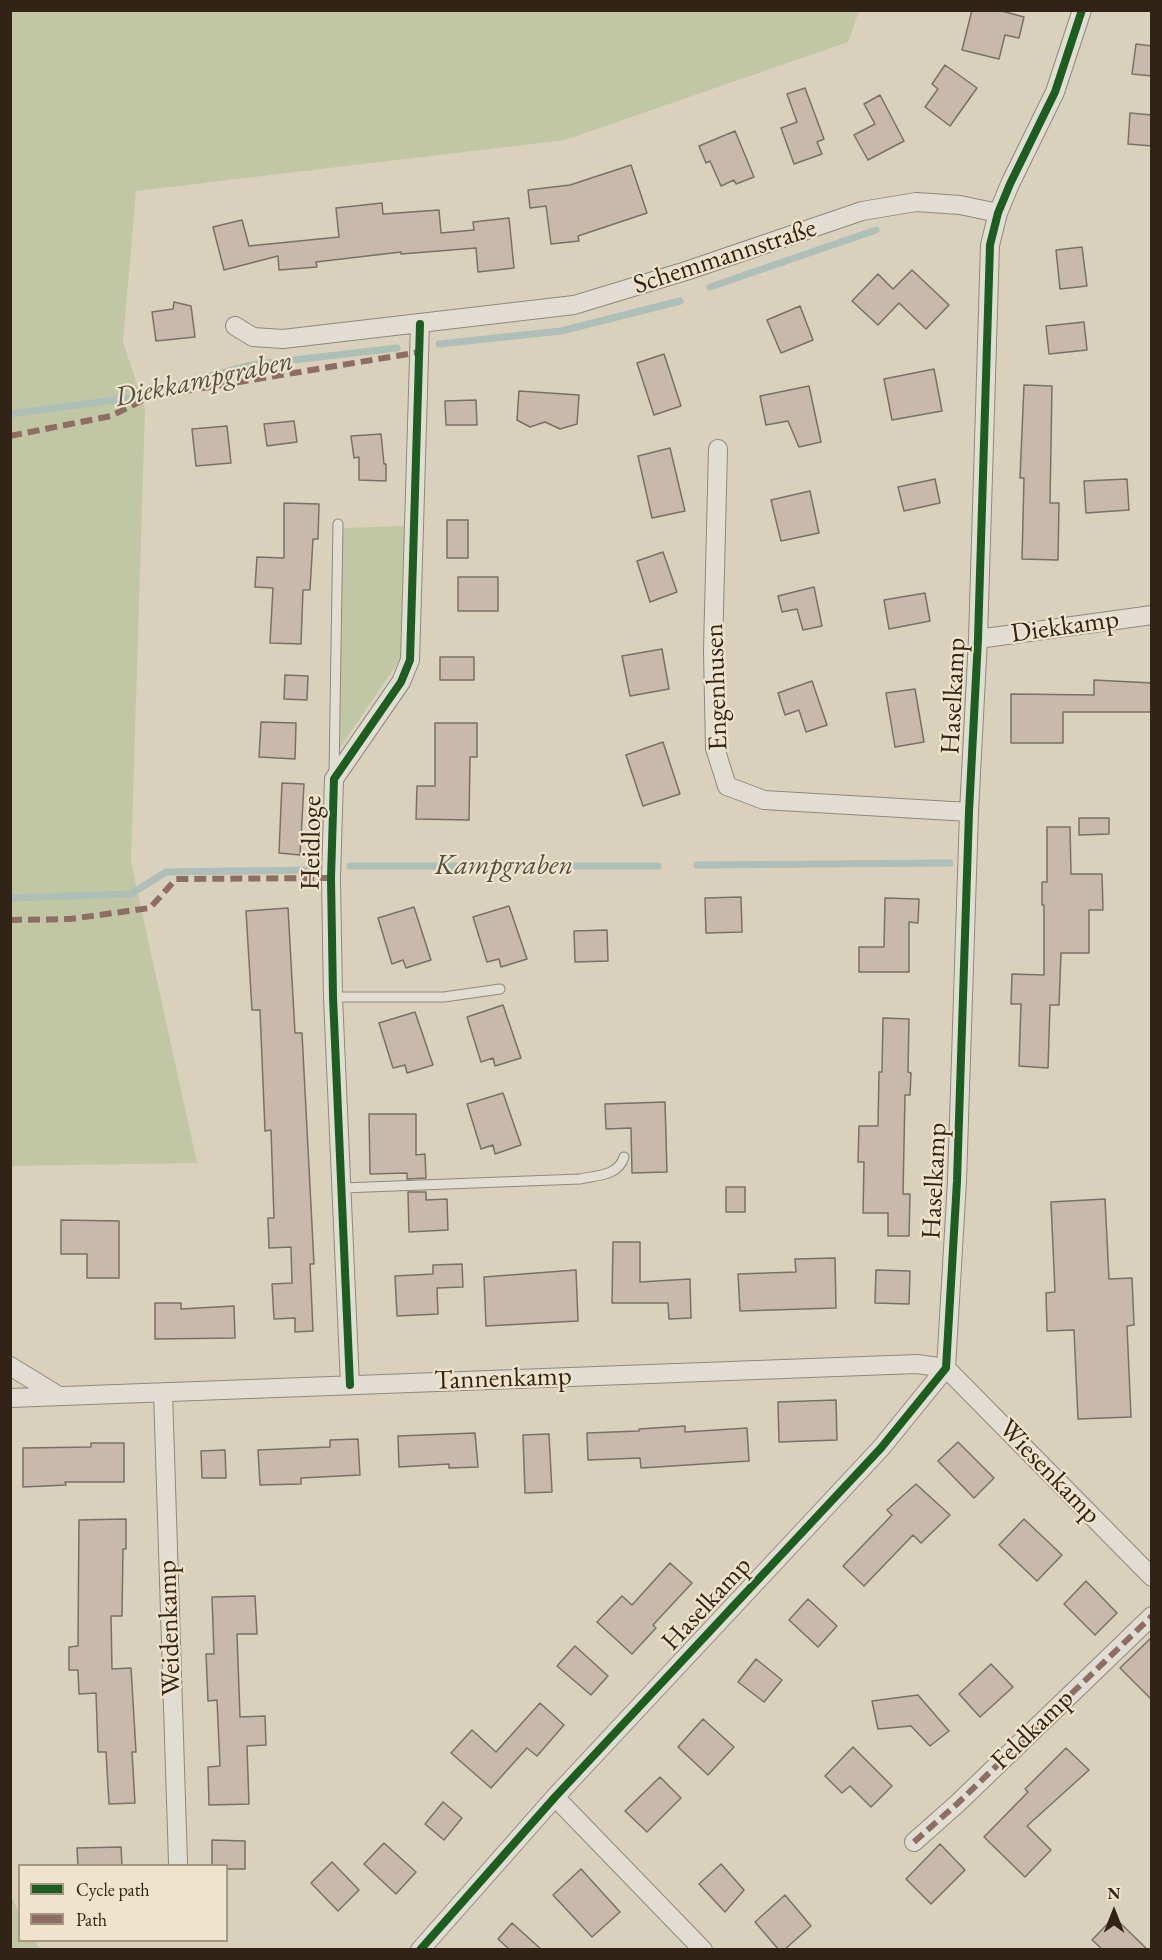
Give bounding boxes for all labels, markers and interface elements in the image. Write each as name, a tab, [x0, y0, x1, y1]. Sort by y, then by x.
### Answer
street label: Schemmannstraße	[629, 212, 821, 302]
water label: Diekkampgraben	[112, 345, 296, 415]
street label: Diekkamp	[1009, 603, 1121, 651]
street label: Engenhusen	[699, 623, 735, 751]
street label: Haselkamp	[935, 637, 973, 755]
street label: Heidloge	[295, 795, 329, 891]
water label: Kampgraben	[435, 849, 573, 883]
street label: Haselkamp	[916, 1122, 954, 1240]
street label: Tannenkamp	[434, 1360, 572, 1398]
street label: Wiesenkamp	[991, 1413, 1107, 1531]
street label: Haselkamp	[655, 1550, 759, 1658]
street label: Weidenkamp	[151, 1559, 189, 1697]
street label: Feldkamp	[985, 1683, 1081, 1777]
legend	[18, 1864, 228, 1942]
text: Cycle path	[76, 1878, 150, 1901]
north arrow	[1084, 1882, 1144, 1942]
text: N	[1108, 1883, 1120, 1904]
text: Path	[76, 1908, 107, 1931]

